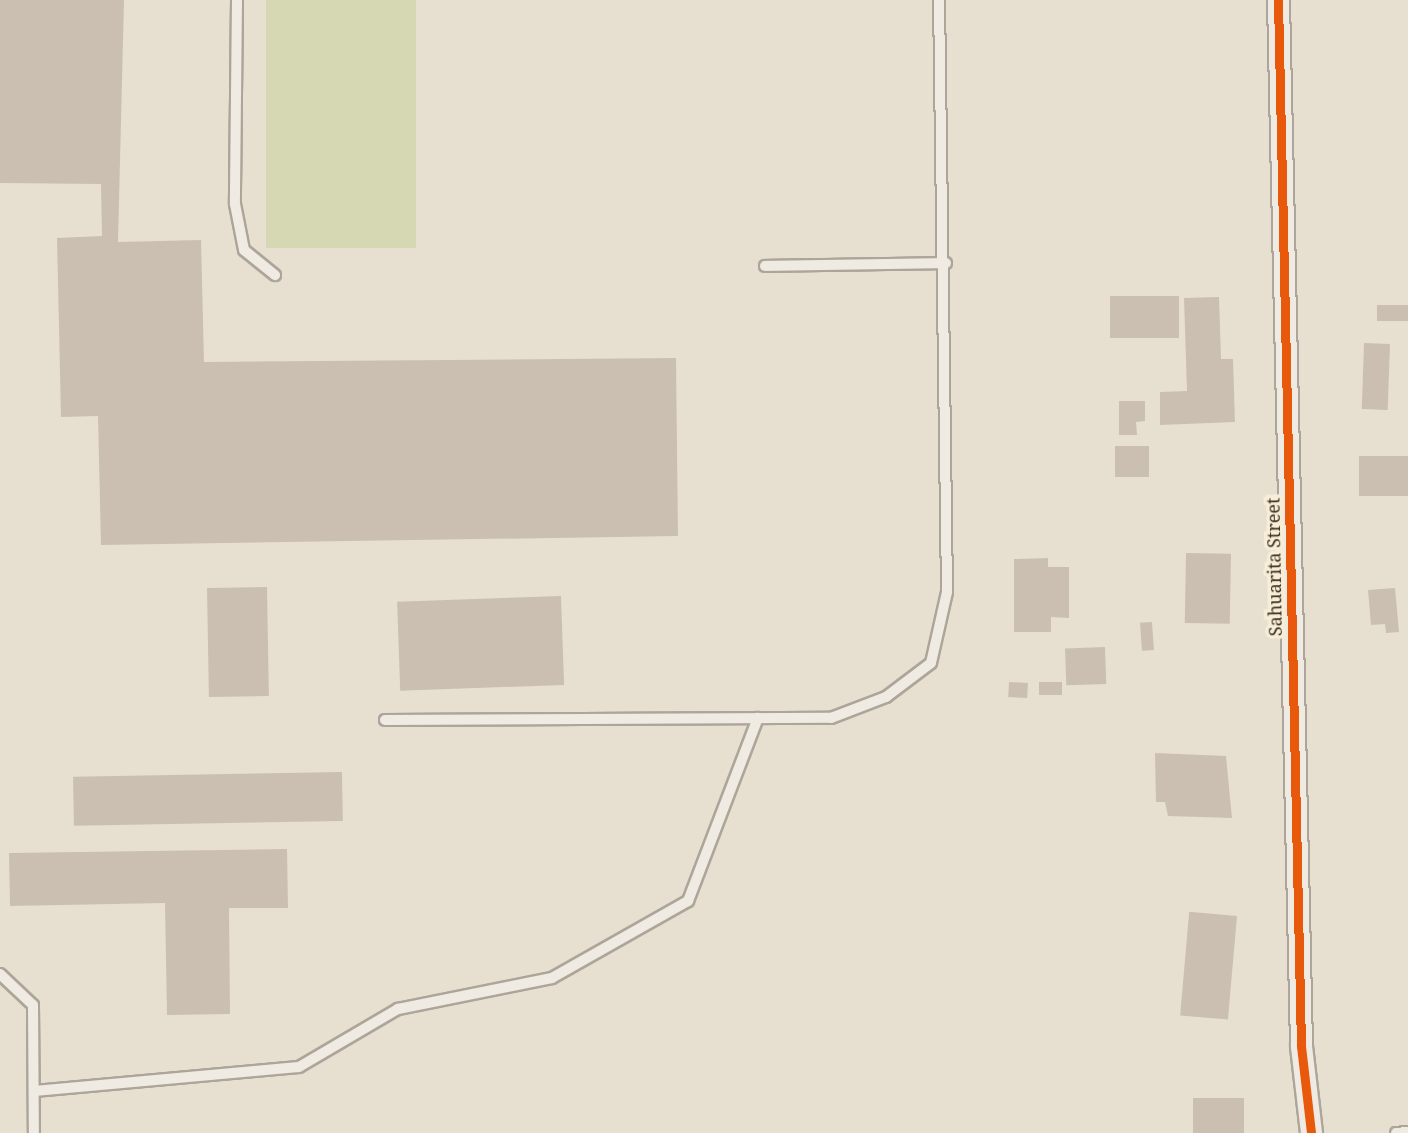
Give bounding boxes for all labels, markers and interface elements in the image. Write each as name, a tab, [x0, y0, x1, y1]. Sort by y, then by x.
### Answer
street label: Sahuarita Street	[1262, 498, 1286, 636]

